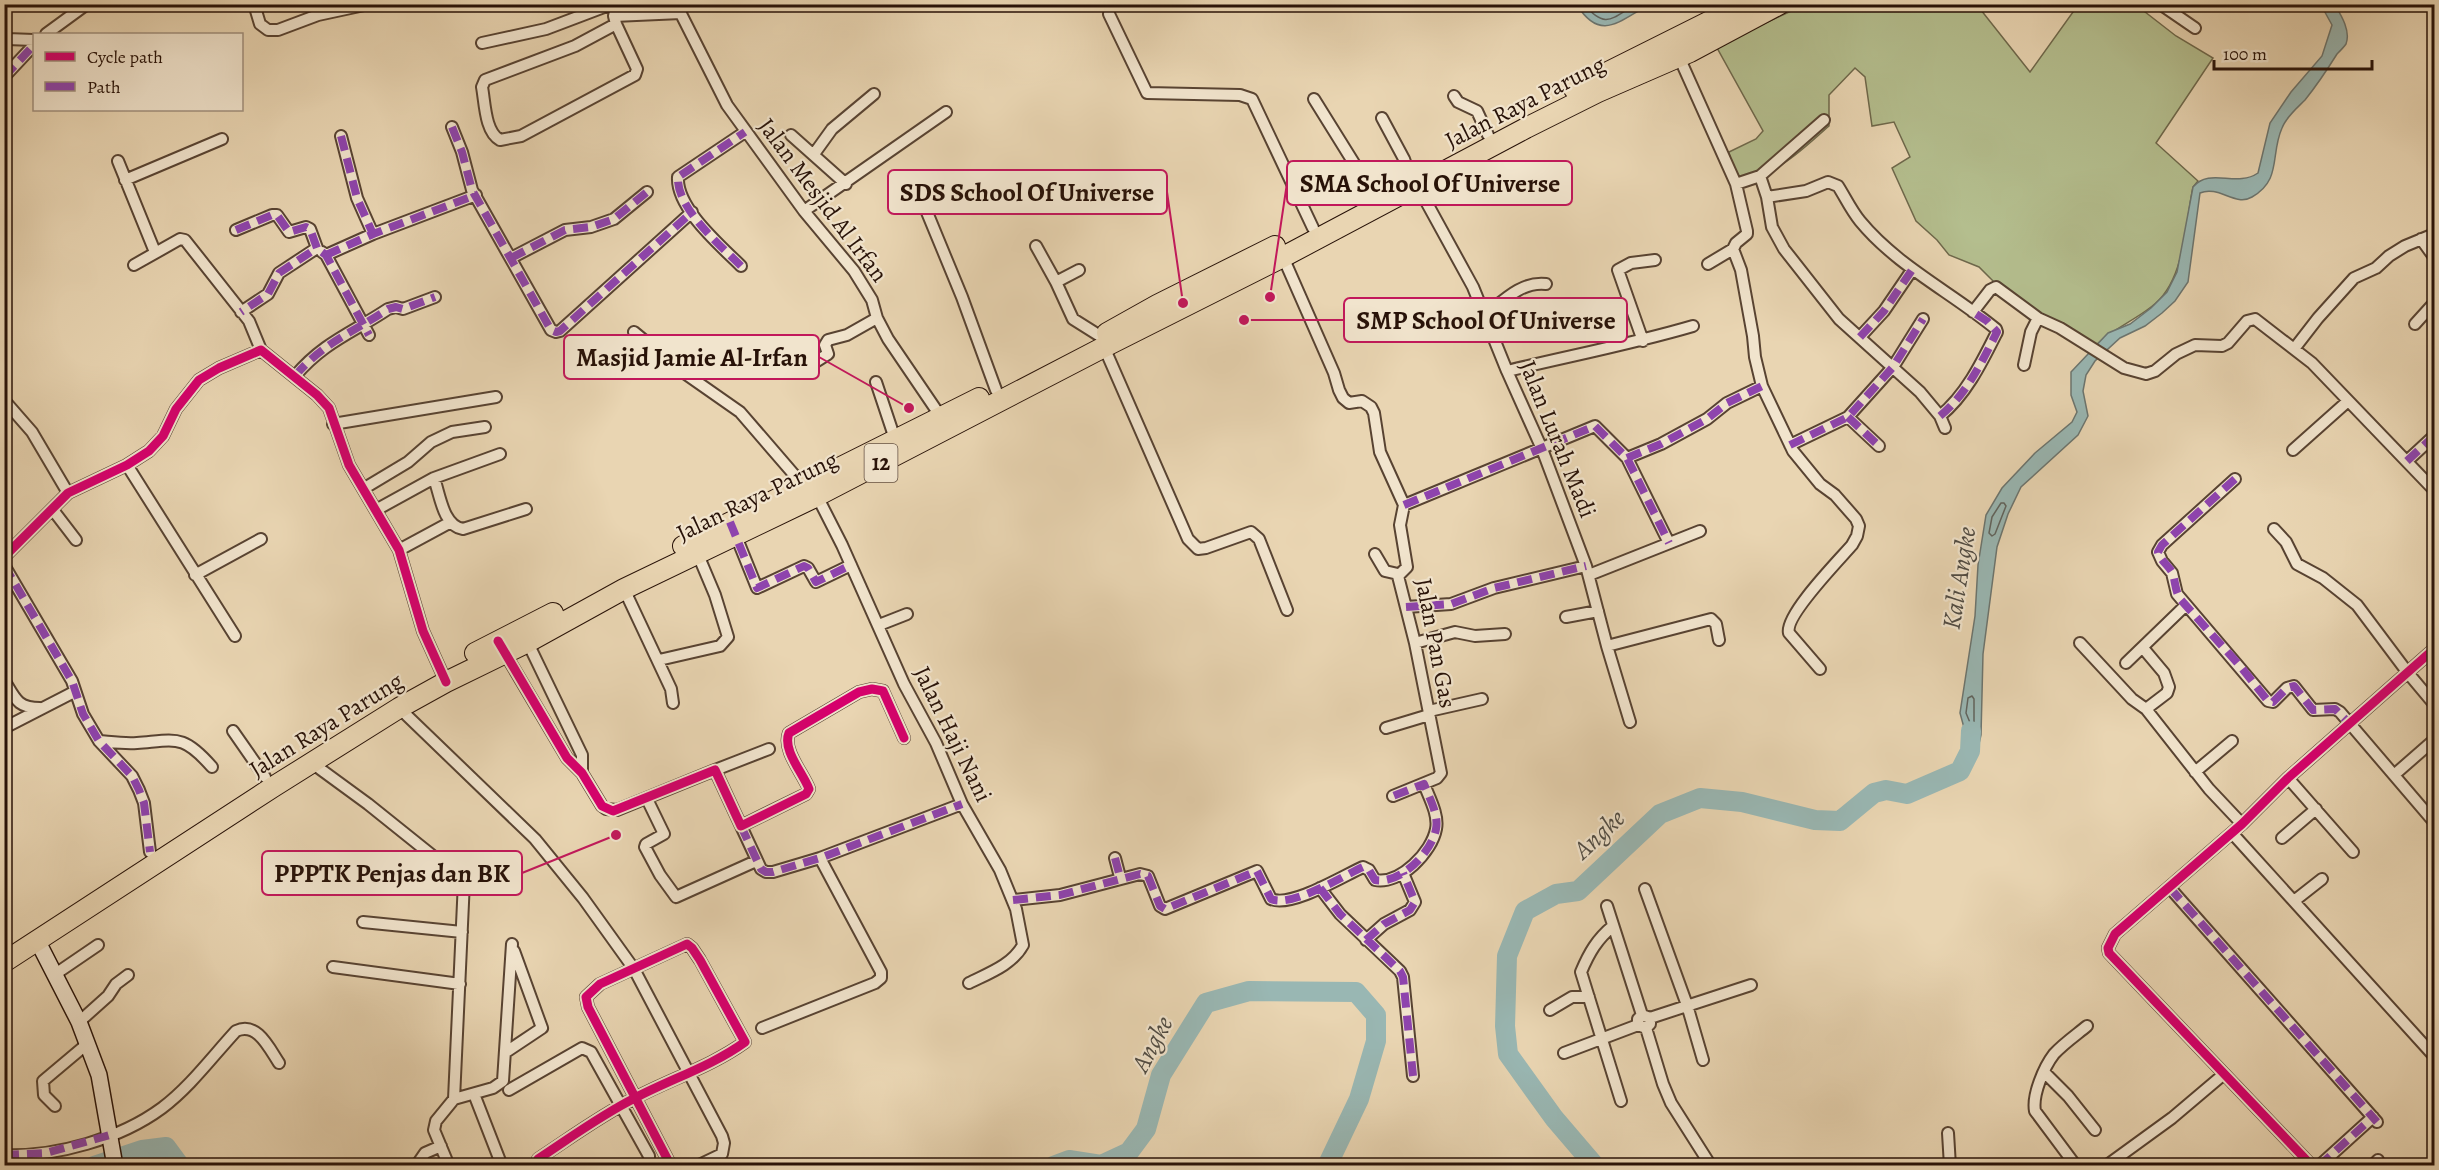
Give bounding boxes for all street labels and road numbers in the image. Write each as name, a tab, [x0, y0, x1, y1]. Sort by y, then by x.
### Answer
street label: Jalan Raya Parung	[1439, 48, 1611, 156]
street label: Jalan Mesjid Al Irfan	[751, 111, 895, 289]
street label: Jalan Lurah Madi	[1512, 356, 1604, 522]
street label: Jalan Raya Parung	[671, 443, 843, 549]
road number: 12	[864, 444, 898, 482]
street label: Jalan Pan Gas	[1408, 575, 1464, 711]
street label: Jalan Haji Nani	[906, 661, 1000, 807]
street label: Jalan Raya Parung	[243, 665, 409, 785]

